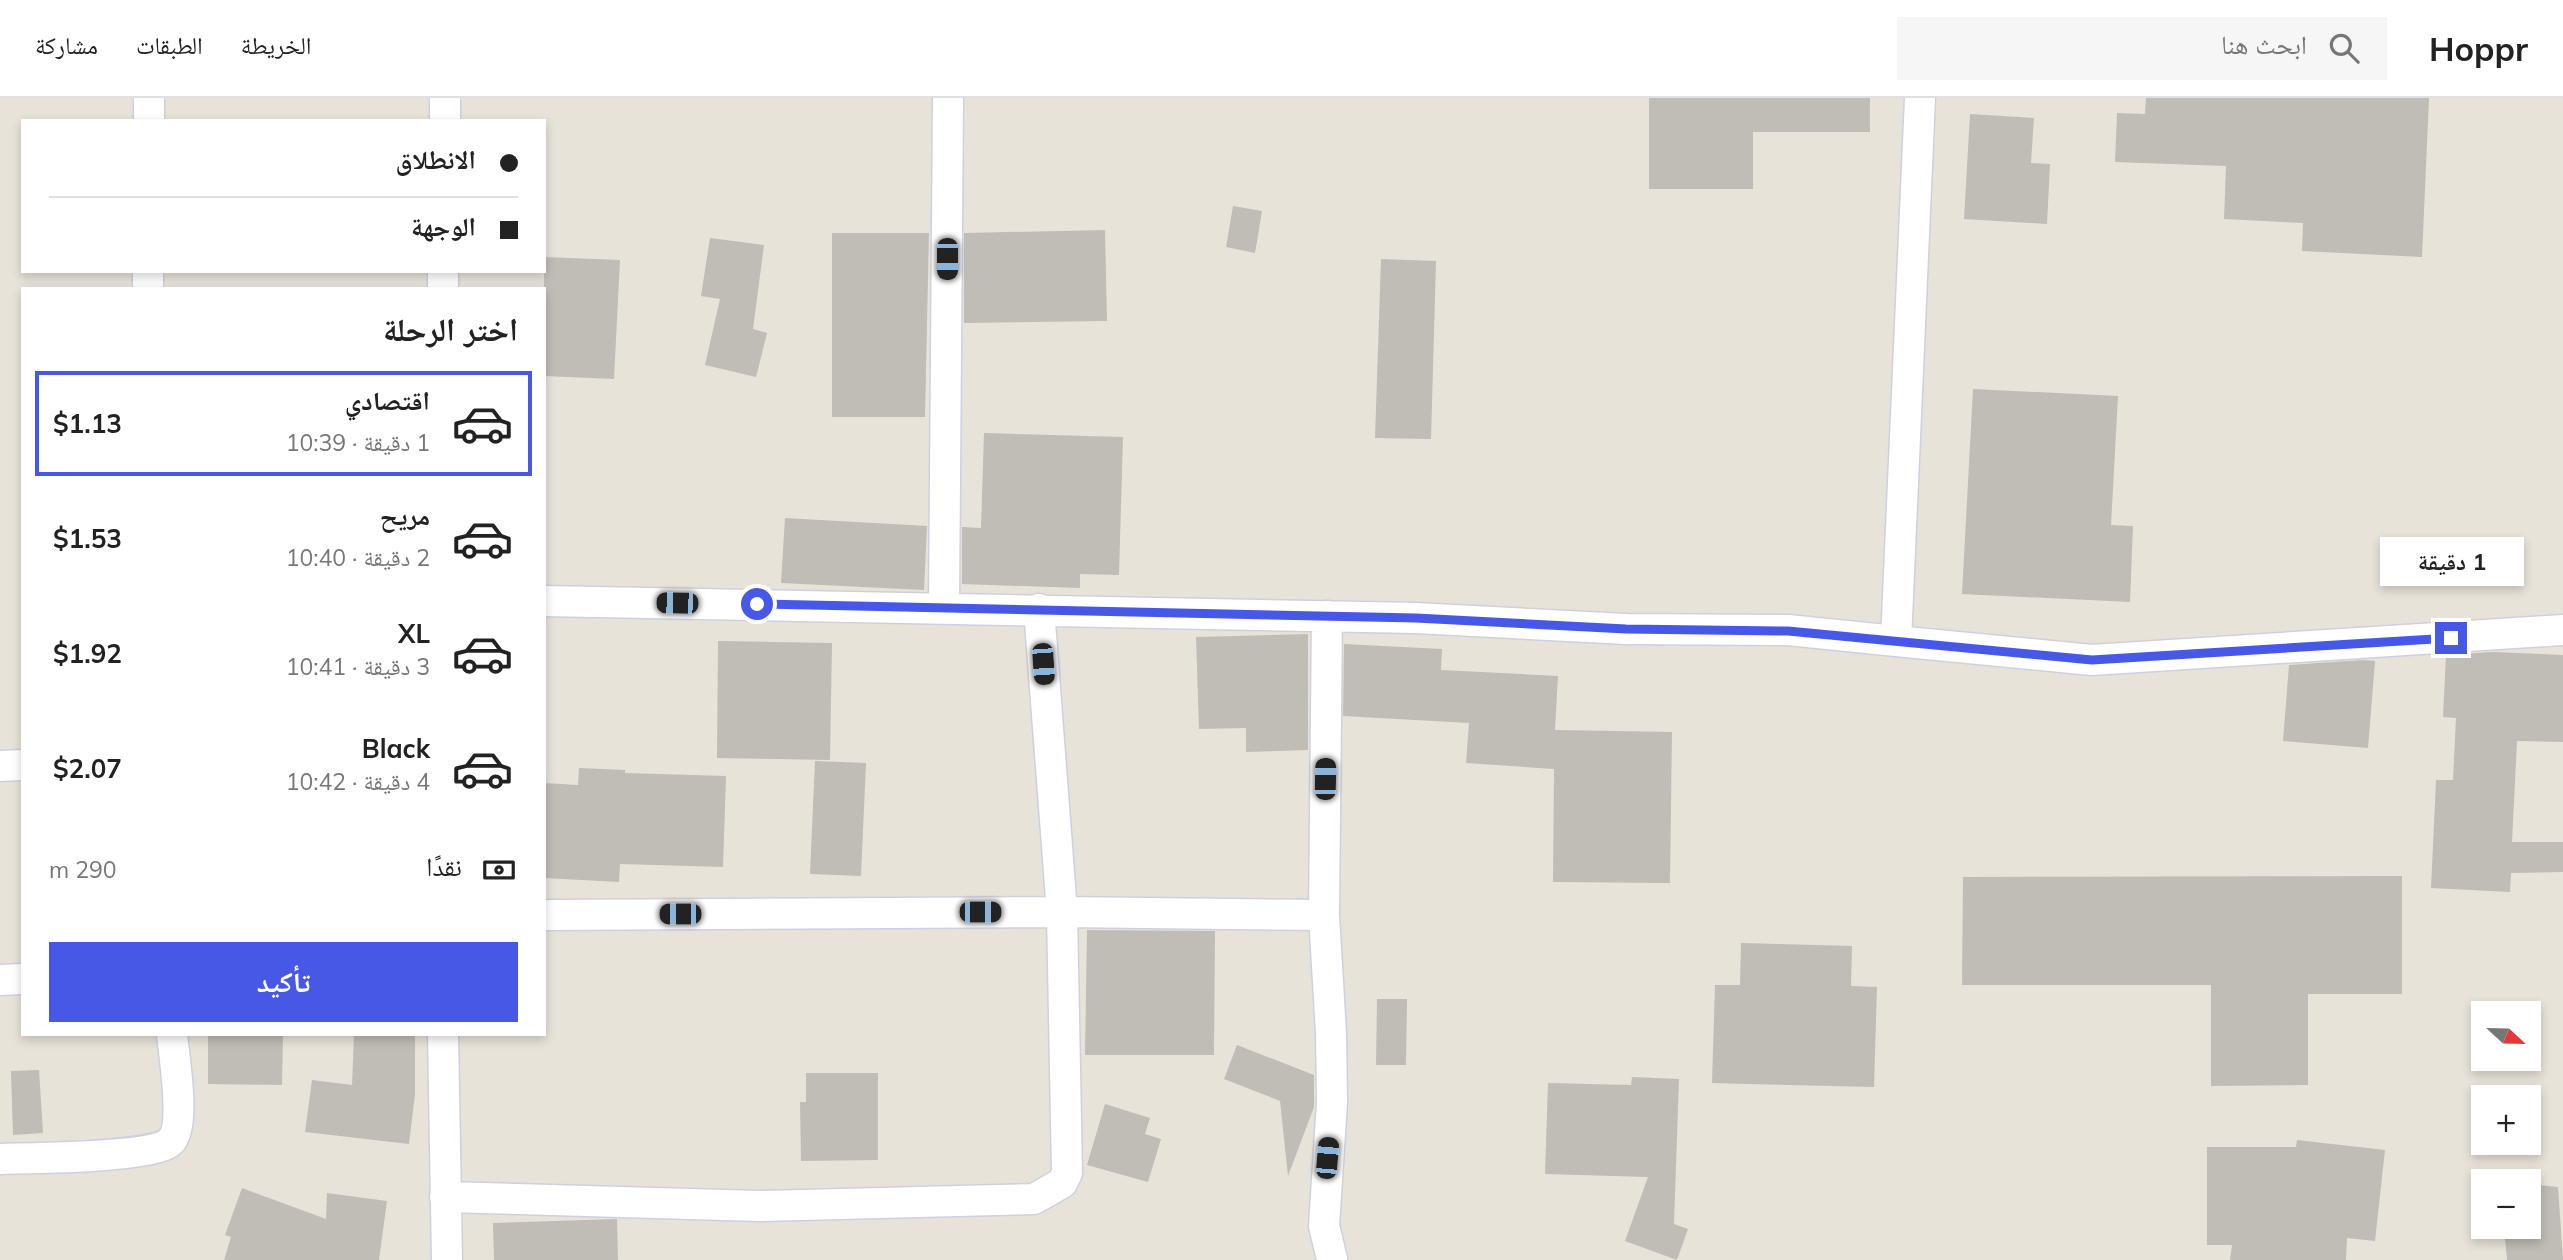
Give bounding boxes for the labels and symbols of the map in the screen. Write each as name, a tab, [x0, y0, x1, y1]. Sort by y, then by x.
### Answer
car	[937, 238, 958, 280]
callout: 1 دقيقة	[2379, 536, 2523, 586]
route start	[741, 588, 773, 620]
car	[656, 592, 699, 614]
route end	[2435, 622, 2467, 654]
car	[1032, 642, 1055, 686]
car	[1315, 758, 1336, 800]
car	[960, 902, 1002, 923]
car	[660, 904, 702, 925]
north arrow	[2471, 1001, 2541, 1071]
car	[1315, 1136, 1340, 1180]

